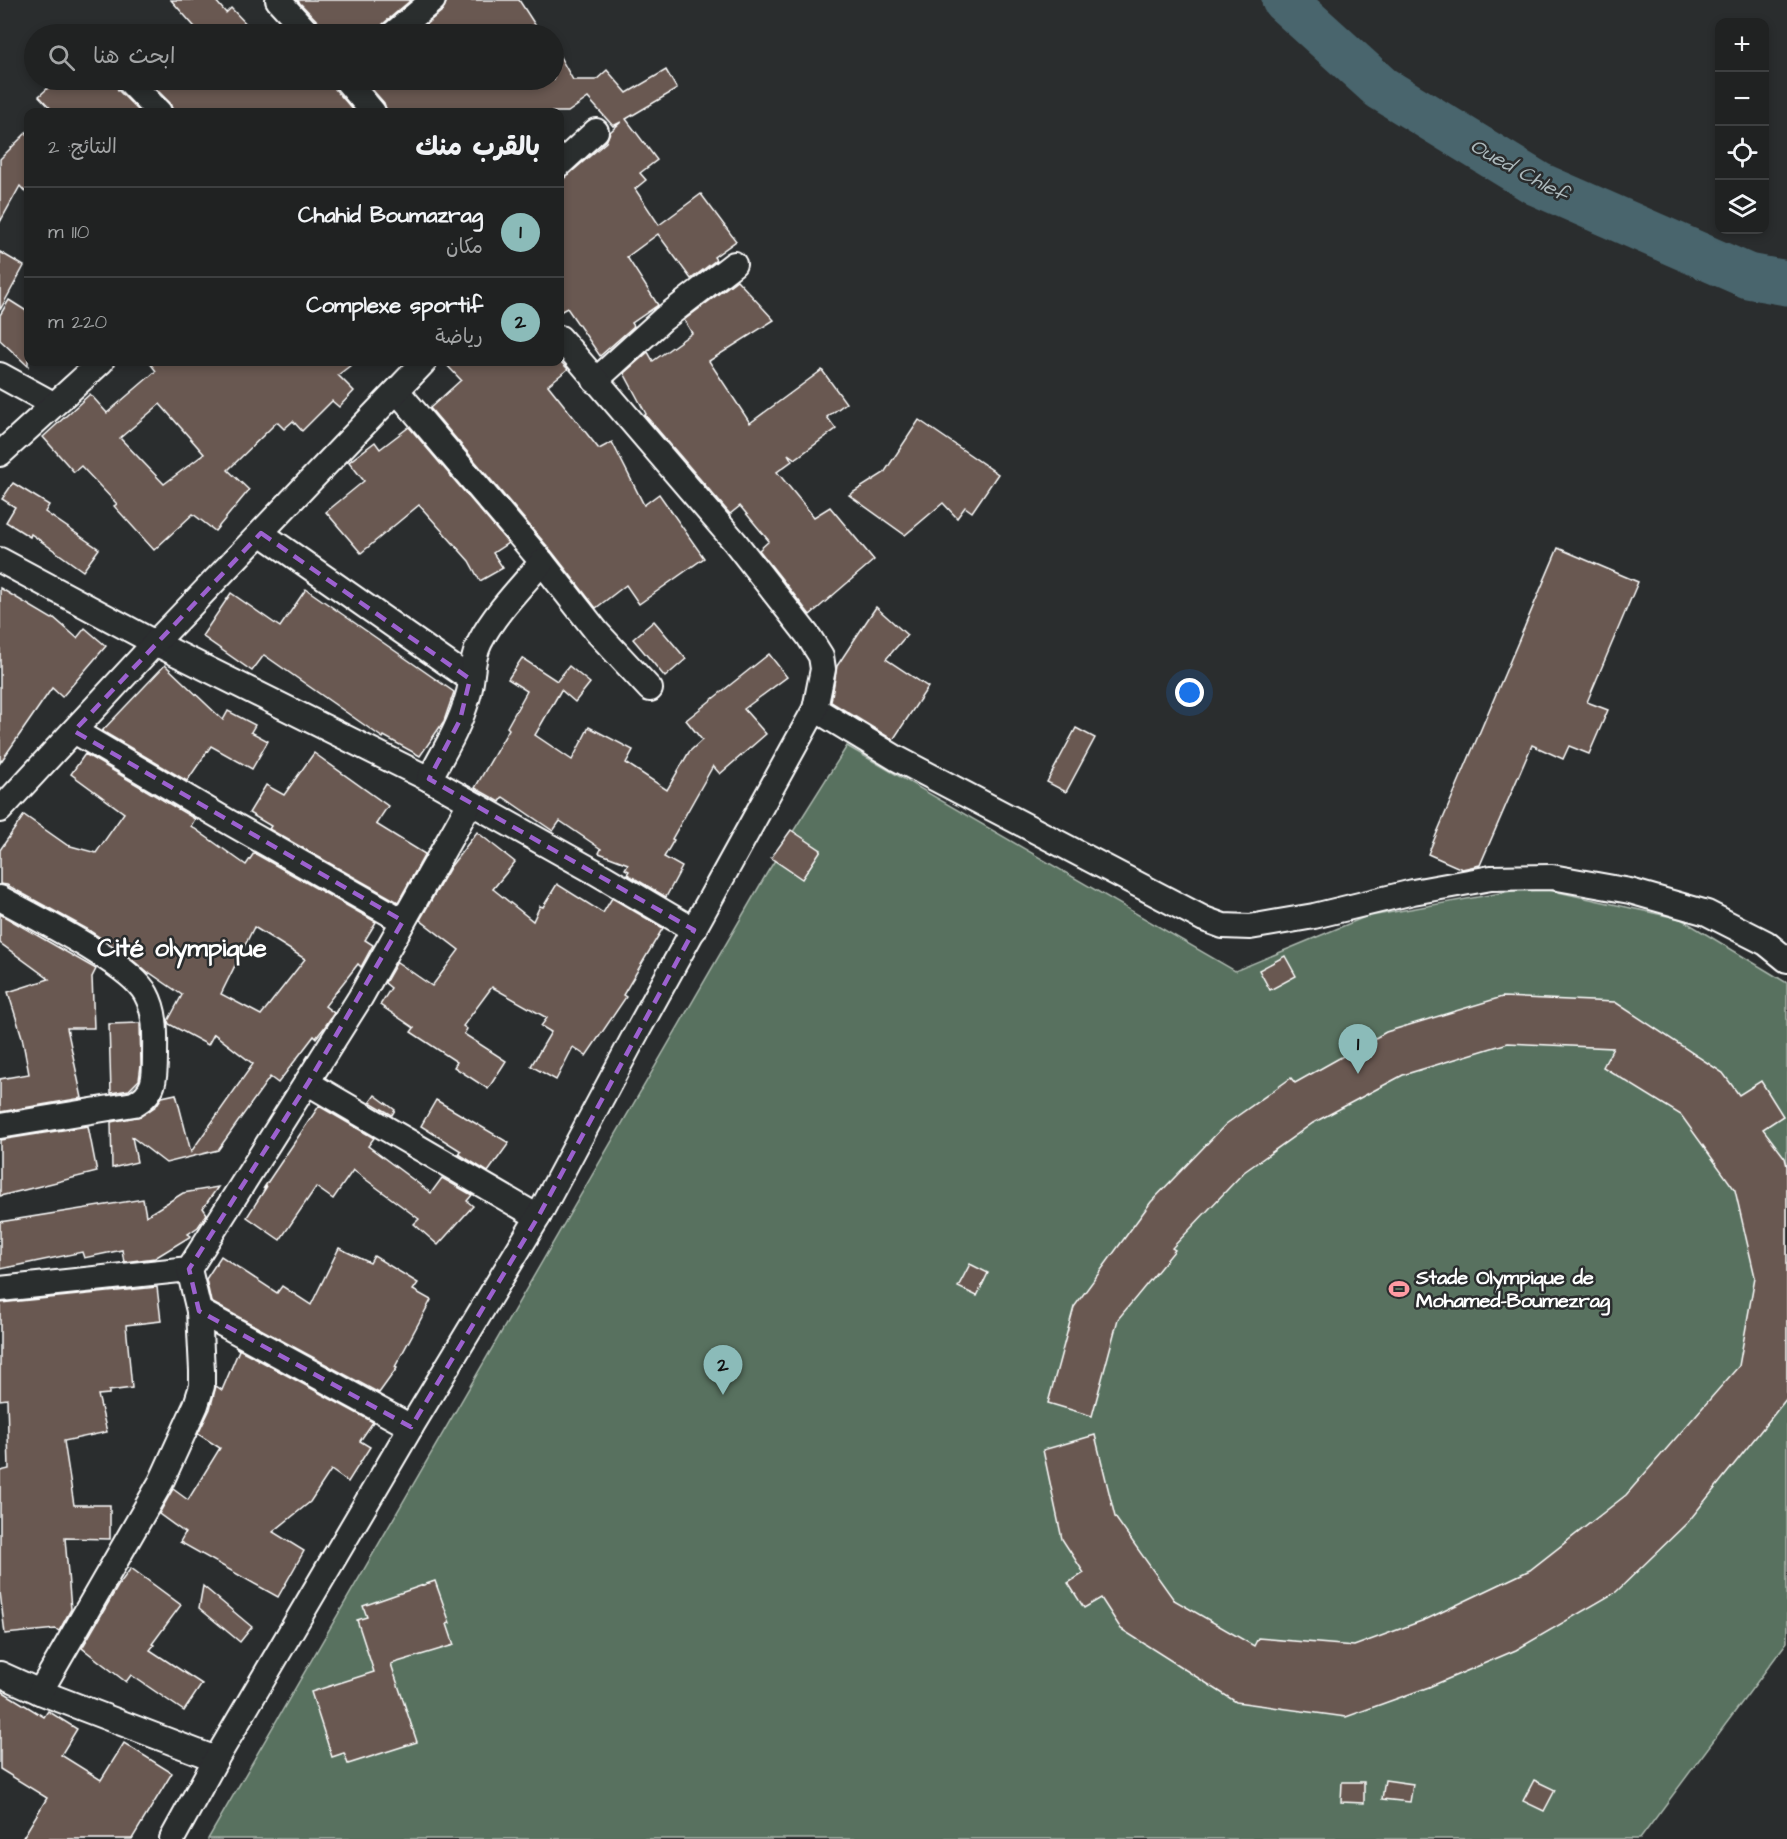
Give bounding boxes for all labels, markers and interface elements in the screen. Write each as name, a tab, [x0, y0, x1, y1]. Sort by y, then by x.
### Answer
map controls	[1715, 18, 1769, 234]
button: +	[1715, 18, 1769, 72]
search box	[24, 24, 564, 90]
icon: search	[45, 41, 78, 74]
text: ابحث هنا	[93, 41, 175, 72]
button: −	[1715, 72, 1769, 126]
button: locate	[1715, 126, 1769, 180]
text: بالقرب منك	[416, 129, 540, 165]
water label: Oued Chlef	[1465, 131, 1575, 210]
text: النتائج: 2	[48, 133, 117, 161]
button: layers	[1715, 180, 1769, 234]
text: Chahid Boumazrag	[298, 200, 483, 231]
text: 110 m	[48, 218, 89, 246]
text: 1	[519, 218, 522, 246]
text: مكان	[446, 233, 483, 261]
text: Complexe sportif	[306, 290, 483, 321]
text: 220 m	[48, 308, 107, 336]
text: 2	[515, 308, 526, 336]
text: رياضة	[435, 323, 483, 351]
your location	[1175, 678, 1204, 707]
district label: Cité olympique	[97, 930, 267, 969]
pin: 1	[1338, 1024, 1378, 1074]
place label: Stade Olympique de Mohamed-Boumezrag	[1415, 1264, 1611, 1316]
sports icon: Stade Olympique de Mohamed-Boumezrag	[1387, 1277, 1411, 1301]
pin: 2	[704, 1346, 742, 1395]

